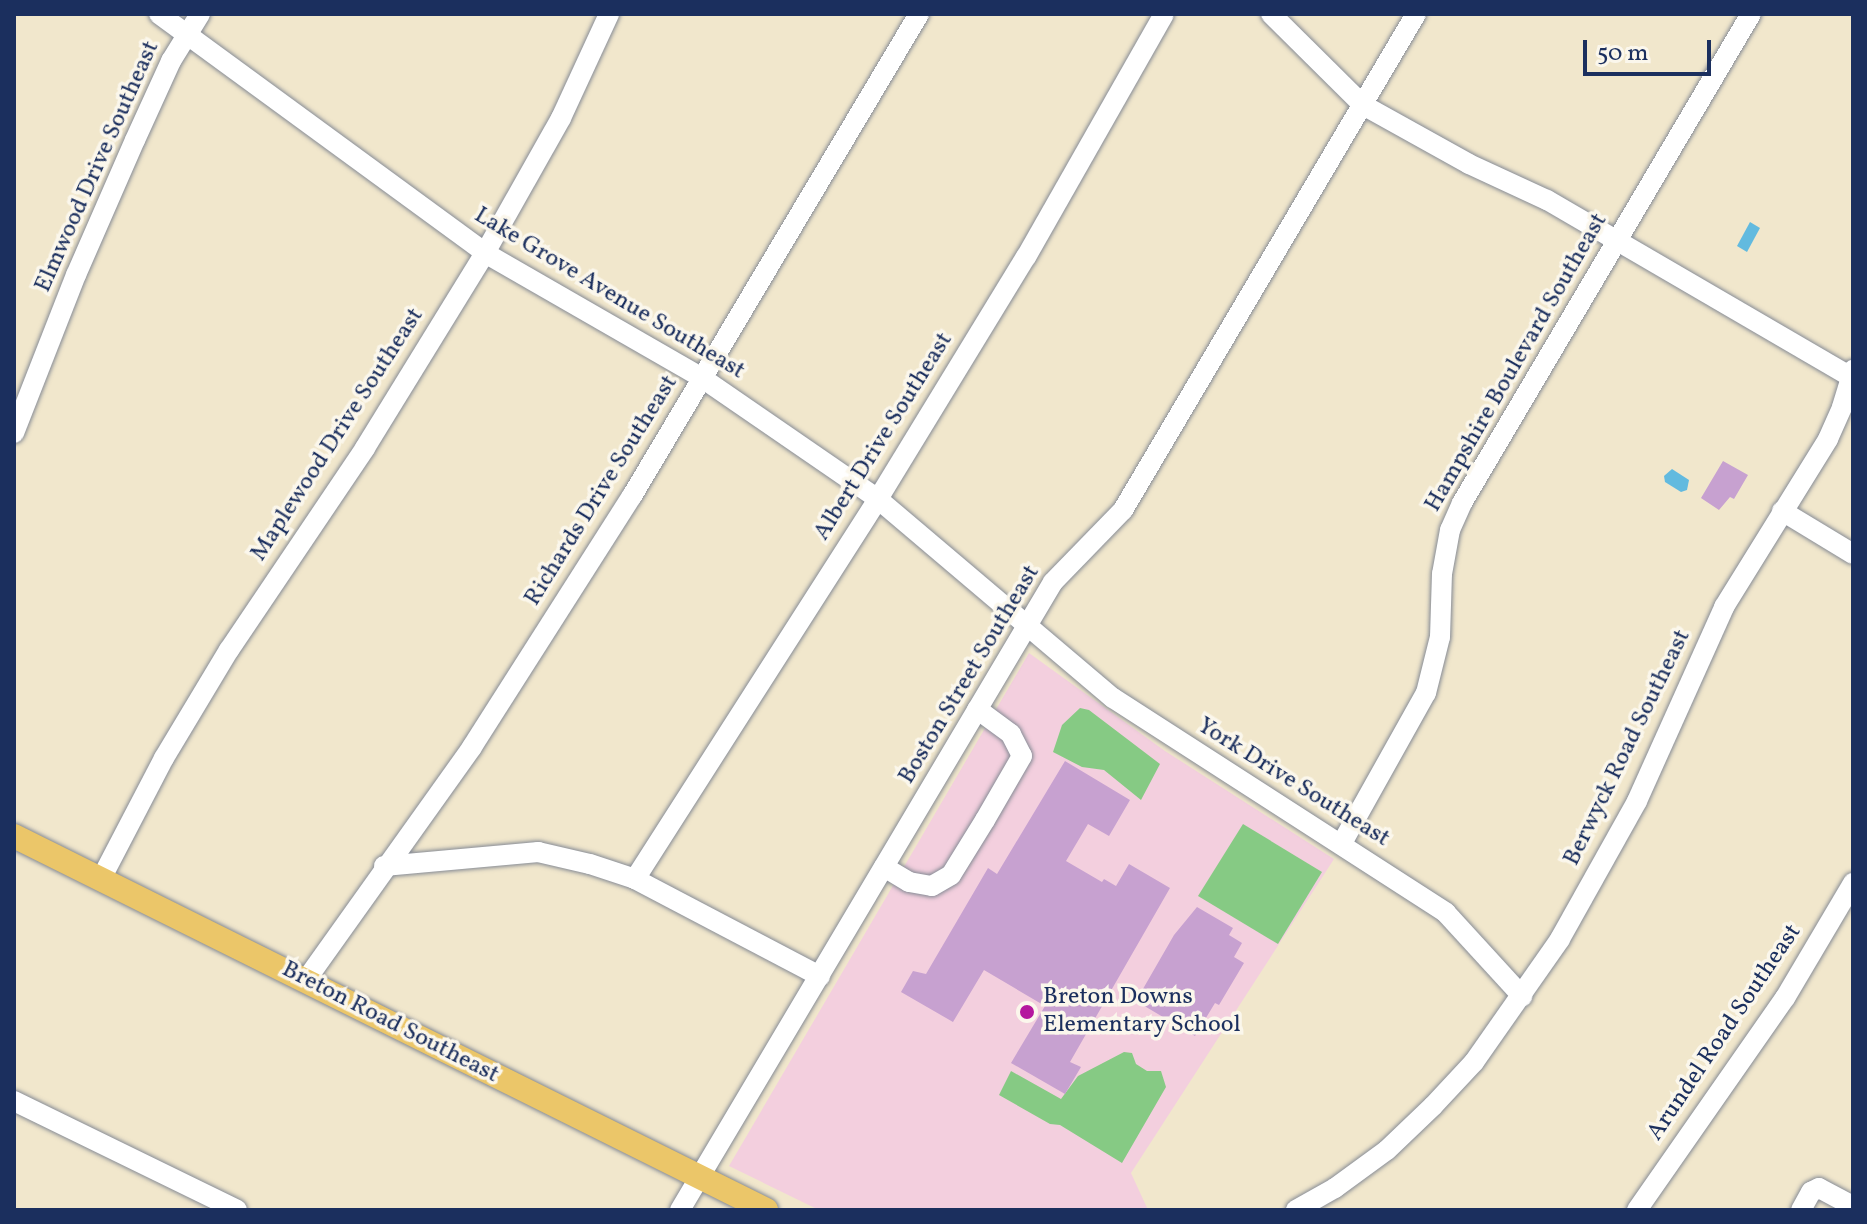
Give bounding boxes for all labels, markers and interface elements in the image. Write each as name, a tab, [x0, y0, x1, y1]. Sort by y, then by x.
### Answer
scale bar	[1587, 24, 1715, 74]
street label: Elmwood Drive Southeast	[30, 37, 166, 297]
text: 50 m	[1597, 37, 1649, 71]
street label: Lake Grove Avenue Southeast	[468, 202, 750, 386]
street label: Hampshire Boulevard Southeast	[1420, 209, 1614, 517]
street label: Maplewood Drive Southeast	[245, 303, 431, 567]
street label: Albert Drive Southeast	[808, 328, 960, 546]
street label: Richards Drive Southeast	[519, 370, 685, 612]
street label: Boston Street Southeast	[893, 560, 1047, 790]
street label: Berwyck Road Southeast	[1558, 625, 1698, 871]
street label: York Drive Southeast	[1192, 712, 1394, 854]
street label: Arundel Road Southeast	[1642, 919, 1808, 1147]
street label: Breton Road Southeast	[277, 956, 503, 1090]
place label: Breton Downs Elementary School	[1043, 984, 1241, 1040]
marker: Breton Downs Elementary School	[1018, 1003, 1036, 1021]

